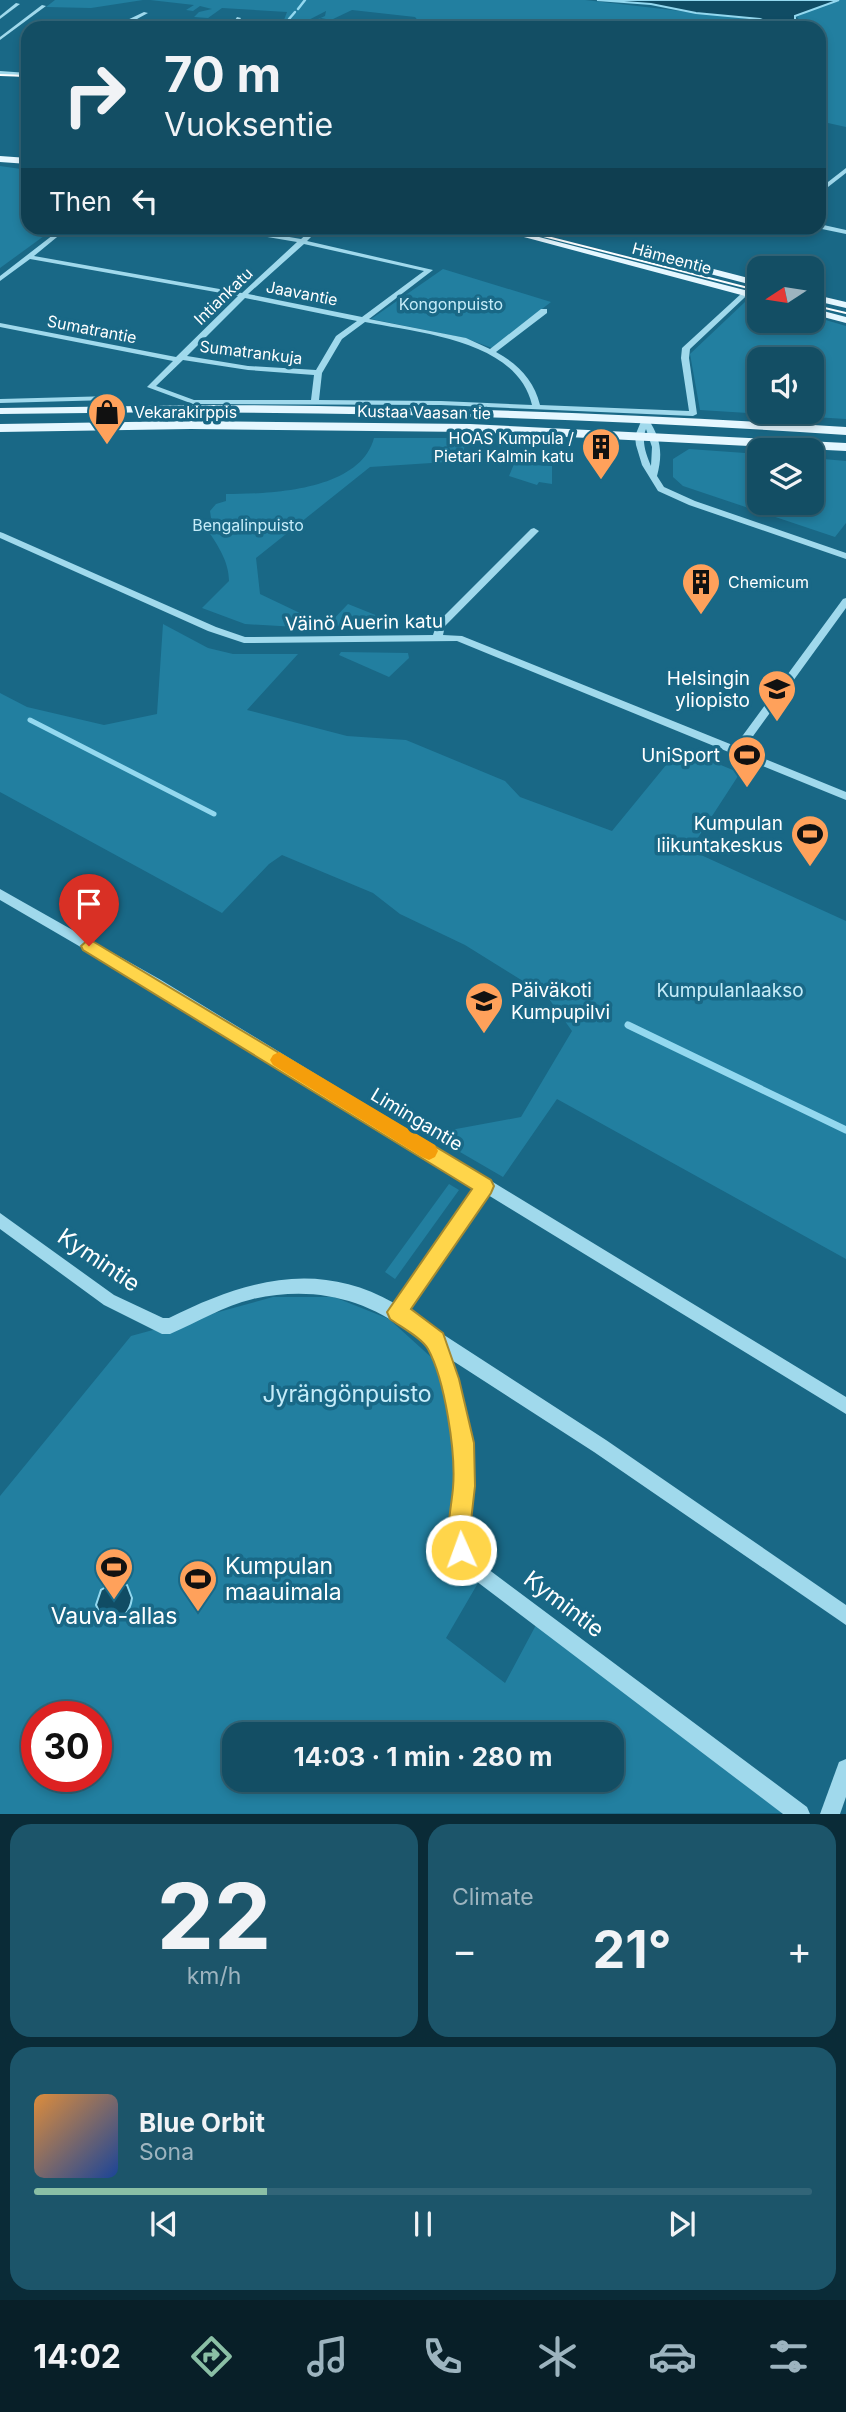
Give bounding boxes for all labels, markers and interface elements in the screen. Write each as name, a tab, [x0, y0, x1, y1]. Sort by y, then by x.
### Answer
text: 70 m	[164, 45, 281, 104]
icon: right	[49, 49, 140, 140]
text: Vuoksentie	[164, 105, 333, 144]
icon: left	[126, 182, 164, 220]
text: Then	[49, 186, 112, 217]
street label: Hämeentie	[630, 238, 714, 278]
north arrow	[747, 256, 824, 332]
map controls	[747, 256, 824, 515]
street label: Intiankatu	[190, 263, 256, 329]
street label: Jaavantie	[264, 276, 340, 310]
park label: Kongonpuisto	[399, 294, 503, 314]
street label: Sumatrantie	[45, 311, 139, 347]
street label: Sumatrankuja	[198, 336, 304, 368]
button: sound	[747, 347, 824, 424]
shop icon: Vekarakirppis	[86, 391, 128, 446]
street label: Kustaa Vaasan tie	[357, 401, 491, 423]
place label: Vekarakirppis	[134, 402, 237, 422]
building icon: HOAS Kumpula / Pietari Kalmin katu	[580, 426, 622, 481]
place label: HOAS Kumpula / Pietari Kalmin katu	[434, 428, 574, 466]
button: layers	[747, 438, 824, 515]
park label: Bengalinpuisto	[192, 515, 304, 535]
building icon: Chemicum	[680, 561, 722, 616]
place label: Chemicum	[728, 572, 809, 592]
street label: Väinö Auerin katu	[285, 610, 443, 635]
place label: Helsingin yliopisto	[667, 667, 750, 712]
school or university icon: Helsingin yliopisto	[756, 668, 798, 723]
sports icon: UniSport	[726, 734, 768, 789]
place label: UniSport	[641, 744, 720, 767]
place label: Kumpulan liikuntakeskus	[657, 812, 783, 857]
sports icon: Kumpulan liikuntakeskus	[789, 813, 831, 868]
pin	[59, 874, 119, 946]
icon: arrive	[70, 885, 108, 923]
place label: Päiväkoti Kumpupilvi	[511, 979, 610, 1024]
park label: Kumpulanlaakso	[656, 979, 804, 1002]
school or university icon: Päiväkoti Kumpupilvi	[463, 980, 505, 1035]
street label: Limingantie	[367, 1083, 467, 1156]
street label: Kymintie	[53, 1222, 145, 1298]
park label: Jyrängönpuisto	[262, 1380, 432, 1408]
position arrow	[424, 1513, 498, 1587]
sports icon: Vauva-allas	[93, 1546, 135, 1601]
place label: Kumpulan maauimala	[225, 1552, 342, 1606]
sports icon: Kumpulan maauimala	[177, 1558, 219, 1613]
street label: Kymintie	[518, 1565, 610, 1643]
place label: Vauva-allas	[51, 1602, 177, 1630]
speed limit sign: 30	[21, 1701, 112, 1792]
text: 14:03 · 1 min · 280 m	[294, 1741, 552, 1772]
text: 22	[157, 1861, 271, 1971]
text: Climate	[452, 1883, 534, 1911]
text: 21°	[592, 1918, 672, 1981]
text: −	[452, 1927, 477, 1973]
text: +	[787, 1927, 812, 1973]
text: km/h	[187, 1962, 241, 1990]
text: Blue Orbit	[139, 2107, 265, 2138]
text: Sona	[139, 2138, 194, 2166]
icon: previous	[145, 2205, 183, 2243]
icon: pause	[404, 2205, 442, 2243]
icon: next	[663, 2205, 701, 2243]
icon: directions	[187, 2332, 236, 2381]
icon: music	[303, 2332, 352, 2381]
icon: phone	[418, 2332, 467, 2381]
icon: climate	[533, 2332, 582, 2381]
icon: car	[648, 2332, 697, 2381]
icon: filters	[764, 2332, 813, 2381]
text: 14:02	[33, 2337, 121, 2376]

